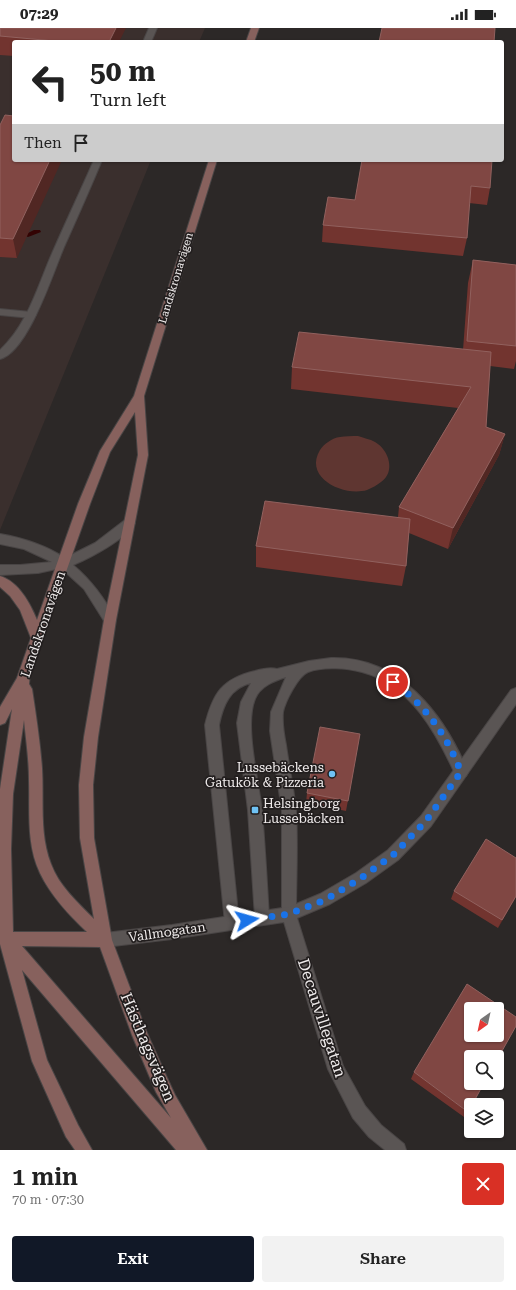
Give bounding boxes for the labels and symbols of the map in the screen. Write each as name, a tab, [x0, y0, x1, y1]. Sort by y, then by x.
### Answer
street label: Landskronavägen	[156, 231, 196, 325]
street label: Landskronavägen	[18, 568, 68, 679]
pin	[376, 665, 410, 699]
place label: Lussebäckens Gatukök & Pizzeria	[205, 760, 324, 790]
marker: Lussebäckens Gatukök & Pizzeria	[327, 769, 337, 779]
place label: Helsingborg Lussebäcken	[263, 796, 345, 826]
marker: Helsingborg Lussebäcken	[250, 805, 260, 815]
position arrow	[226, 899, 268, 941]
street label: Vallmogatan	[128, 919, 207, 945]
street label: Decauvillegatan	[294, 956, 350, 1080]
street label: Hästhagsvägen	[117, 990, 179, 1104]
north arrow	[464, 1002, 504, 1042]

